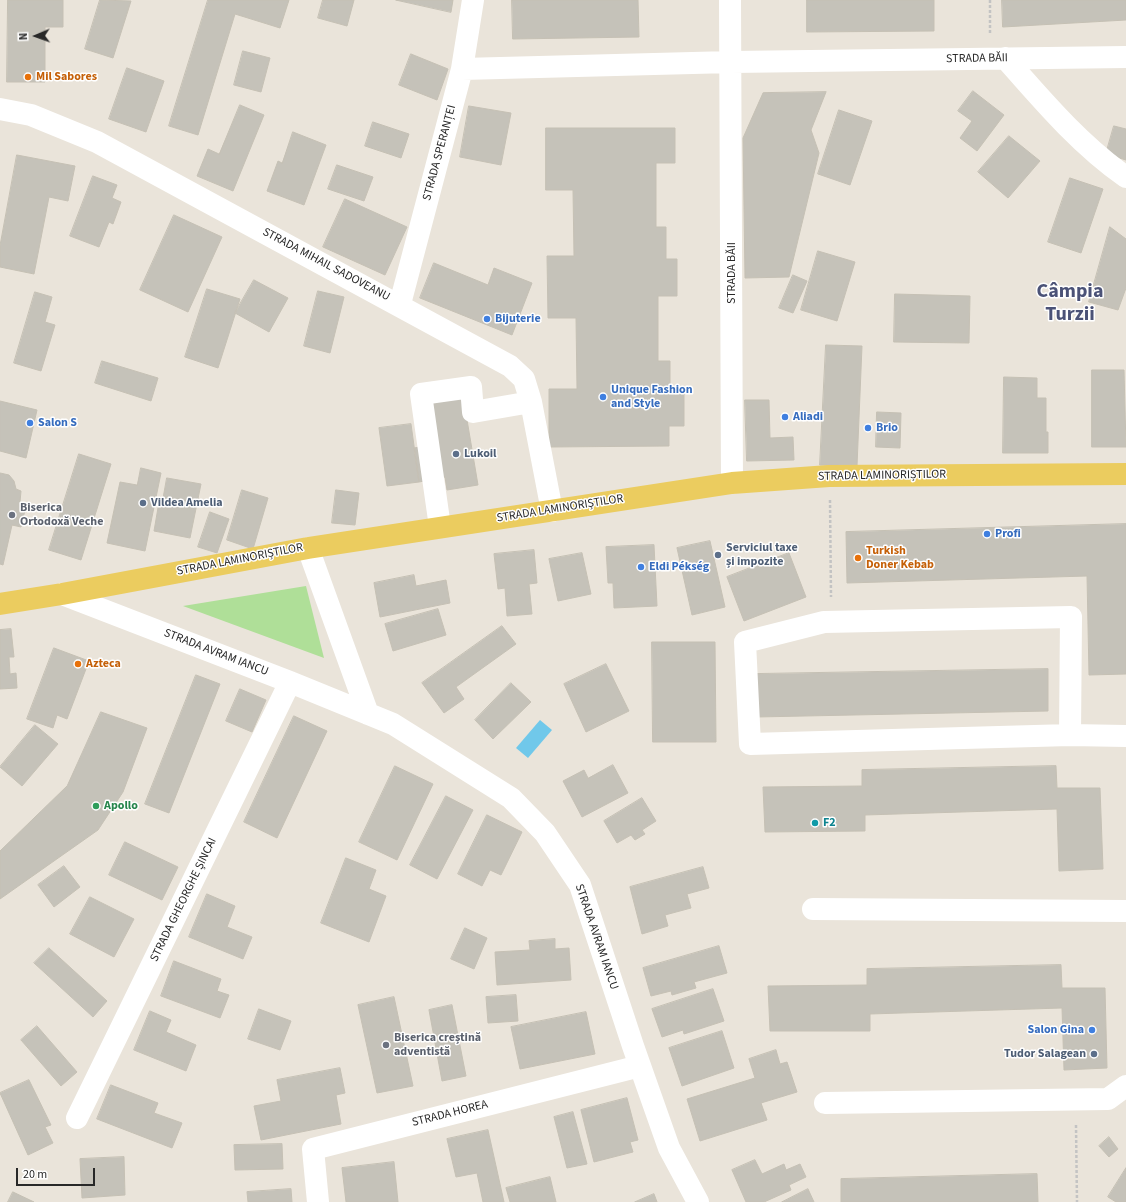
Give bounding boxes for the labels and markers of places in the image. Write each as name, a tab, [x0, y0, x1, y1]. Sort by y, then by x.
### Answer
place label: Mil Sabores	[36, 70, 97, 84]
marker: Mil Sabores	[23, 72, 33, 82]
place label: Bijuterie	[495, 312, 541, 326]
marker: Bijuterie	[482, 314, 492, 324]
place label: Unique Fashion and Style	[611, 383, 693, 411]
marker: Unique Fashion and Style	[598, 392, 608, 402]
place label: Aliadi	[793, 410, 823, 424]
marker: Aliadi	[780, 412, 790, 422]
place label: Salon S	[38, 416, 77, 430]
marker: Salon S	[25, 418, 35, 428]
place label: Brio	[876, 421, 898, 435]
marker: Brio	[863, 423, 873, 433]
place label: Lukoil	[464, 447, 497, 461]
marker: Lukoil	[451, 449, 461, 459]
place label: Vildea Amelia	[151, 496, 223, 510]
marker: Vildea Amelia	[138, 498, 148, 508]
place label: Biserica Ortodoxă Veche	[20, 501, 103, 529]
marker: Biserica Ortodoxă Veche	[7, 510, 17, 520]
place label: Profi	[995, 527, 1021, 541]
marker: Profi	[982, 529, 992, 539]
place label: Serviciul taxe și impozite	[726, 541, 798, 569]
place label: Turkish Doner Kebab	[866, 544, 934, 572]
marker: Serviciul taxe și impozite	[713, 550, 723, 560]
marker: Turkish Doner Kebab	[853, 553, 863, 563]
place label: Eldi Pékség	[649, 560, 709, 574]
marker: Eldi Pékség	[636, 562, 646, 572]
place label: Azteca	[86, 657, 121, 671]
marker: Azteca	[73, 659, 83, 669]
place label: Apollo	[104, 799, 138, 813]
marker: Apollo	[91, 801, 101, 811]
place label: F2	[823, 816, 836, 830]
marker: F2	[810, 818, 820, 828]
place label: Salon Gina	[1027, 1023, 1084, 1037]
marker: Salon Gina	[1087, 1025, 1097, 1035]
place label: Biserica creștină adventistă	[394, 1031, 481, 1059]
marker: Biserica creștină adventistă	[381, 1040, 391, 1050]
place label: Tudor Salagean	[1004, 1047, 1086, 1061]
marker: Tudor Salagean	[1089, 1049, 1099, 1059]

